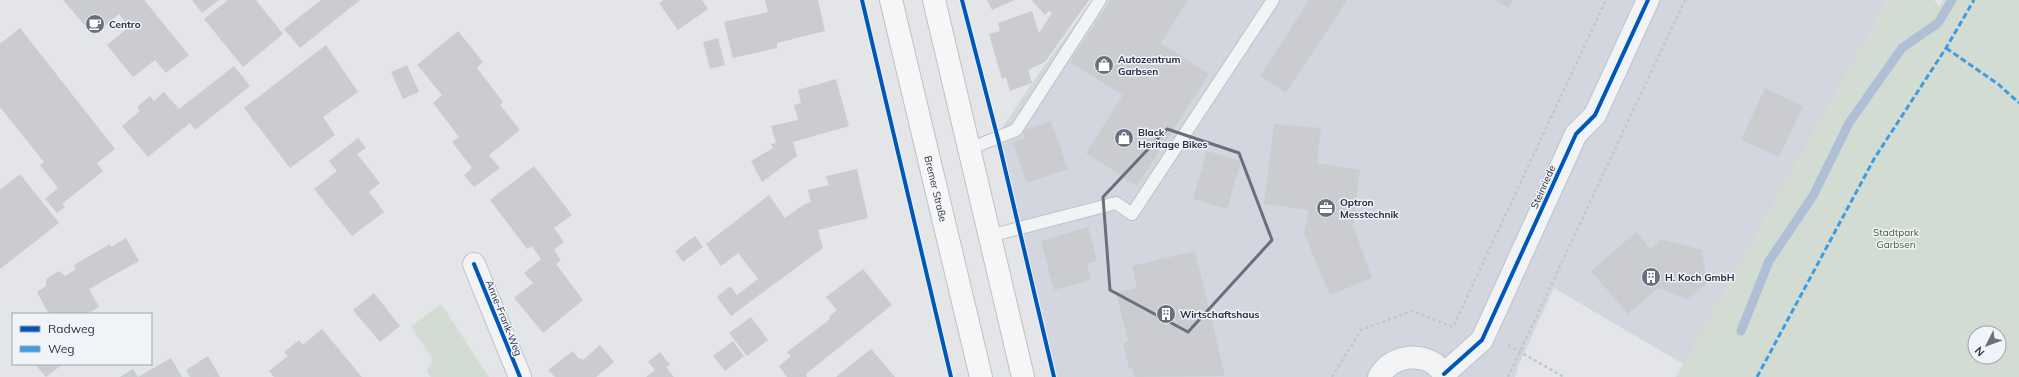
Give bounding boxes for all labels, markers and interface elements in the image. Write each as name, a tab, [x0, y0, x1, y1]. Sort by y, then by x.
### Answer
cafe icon: Centro	[84, 13, 106, 35]
place label: Centro	[109, 18, 141, 31]
place label: Autozentrum Garbsen	[1118, 53, 1180, 78]
shop icon: Autozentrum Garbsen	[1093, 54, 1115, 76]
place label: Black Heritage Bikes	[1138, 126, 1208, 151]
shop icon: Black Heritage Bikes	[1113, 127, 1135, 149]
street label: Bremer Straße	[922, 154, 950, 223]
street label: Steinriede	[1528, 163, 1558, 211]
place label: Optron Messtechnik	[1340, 196, 1399, 221]
office icon: Optron Messtechnik	[1315, 197, 1337, 219]
park label: Stadtpark Garbsen	[1873, 226, 1920, 251]
building icon: H. Koch GmbH	[1640, 266, 1662, 288]
place label: H. Koch GmbH	[1665, 271, 1735, 284]
street label: Anne-Frank-Weg	[483, 278, 525, 358]
building icon: Wirtschaftshaus	[1155, 303, 1177, 325]
place label: Wirtschaftshaus	[1180, 308, 1260, 321]
legend	[12, 313, 152, 365]
text: Radweg	[48, 321, 95, 336]
north arrow	[1967, 325, 2007, 365]
text: Weg	[48, 341, 74, 356]
text: N	[1972, 344, 1988, 359]

